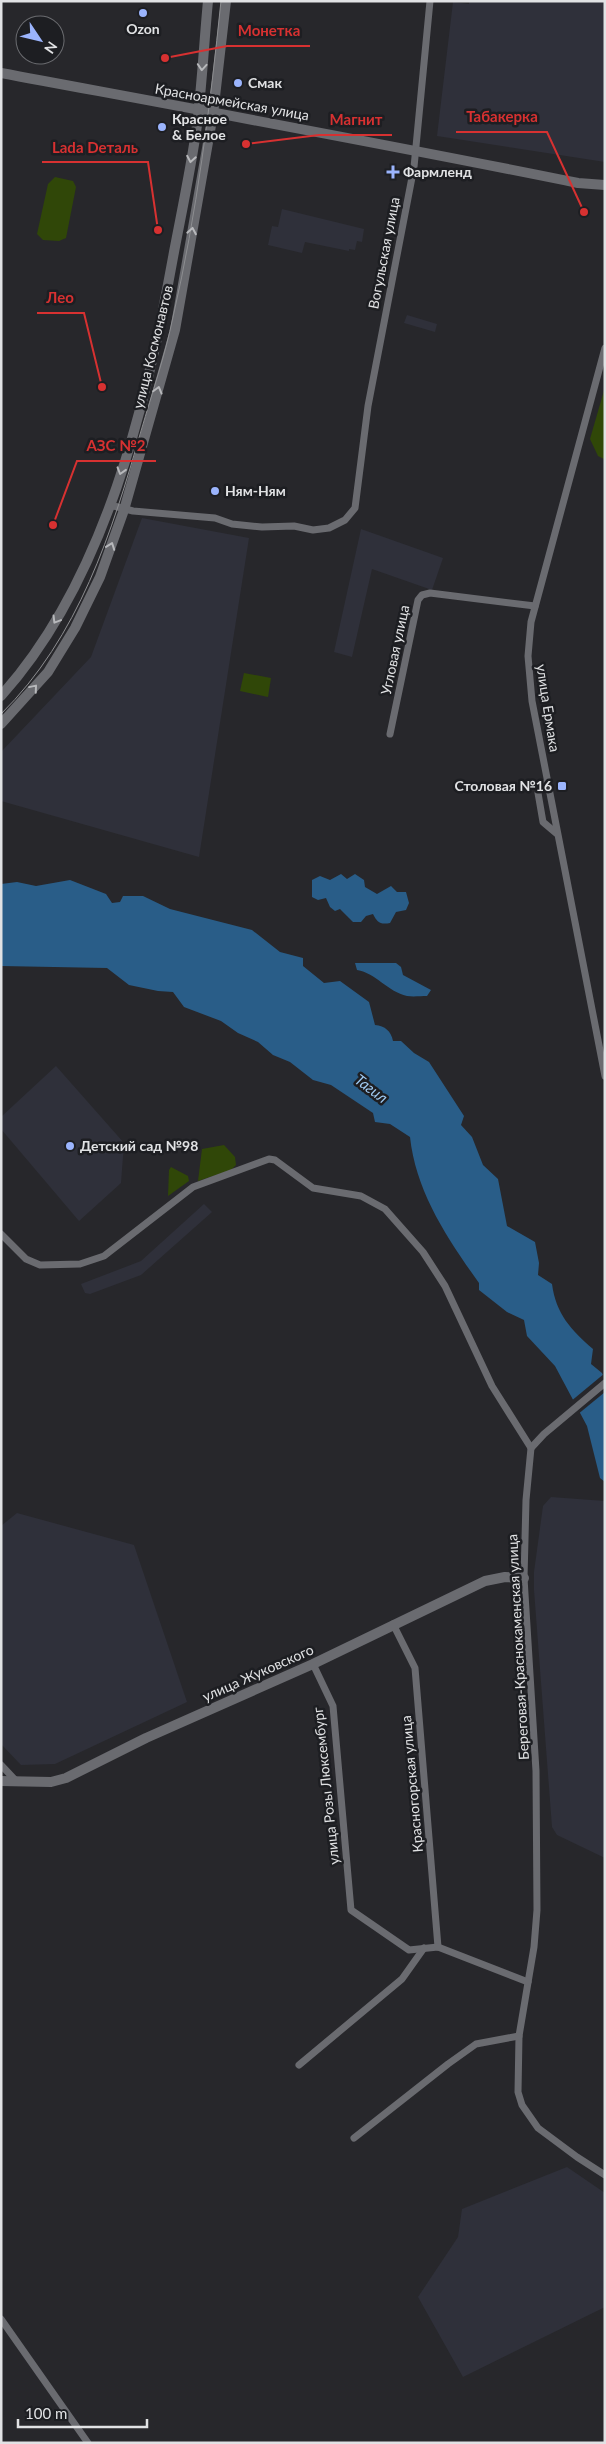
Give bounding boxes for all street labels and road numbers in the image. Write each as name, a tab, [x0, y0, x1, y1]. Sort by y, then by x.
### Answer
street label: Красноармейская улица	[154, 80, 311, 123]
street label: Вогульская улица	[364, 195, 403, 310]
street label: улица Космонавтов	[129, 283, 176, 410]
street label: Угловая улица	[377, 603, 412, 696]
street label: улица Ермака	[533, 663, 564, 753]
street label: Береговая-Краснокаменская улица	[503, 1534, 532, 1760]
street label: улица Жуковского	[200, 1640, 316, 1705]
street label: улица Розы Люксембург	[309, 1706, 342, 1866]
street label: Красногорская улица	[397, 1715, 426, 1853]

